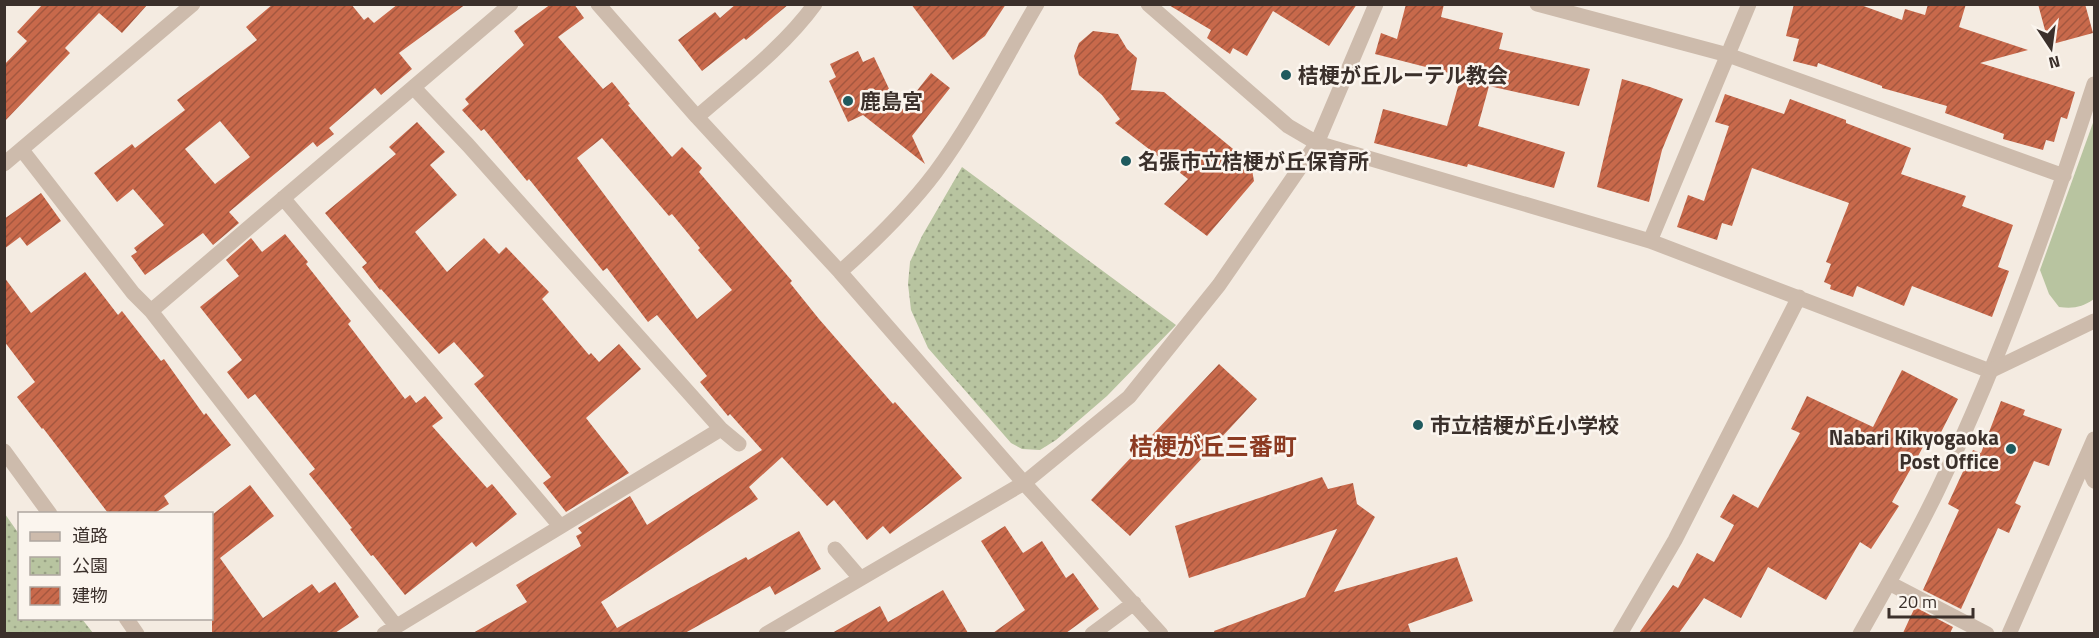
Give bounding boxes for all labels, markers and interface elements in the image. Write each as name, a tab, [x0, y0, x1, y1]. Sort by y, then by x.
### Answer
north arrow	[2021, 18, 2081, 78]
text: N	[2046, 50, 2062, 76]
place label: 桔梗が丘ルーテル教会	[1298, 59, 1508, 91]
marker: 桔梗が丘ルーテル教会	[1279, 68, 1293, 82]
place label: 鹿島宮	[860, 85, 923, 117]
marker: 鹿島宮	[841, 94, 855, 108]
place label: 名張市立桔梗が丘保育所	[1138, 145, 1369, 177]
marker: 名張市立桔梗が丘保育所	[1119, 154, 1133, 168]
place label: 市立桔梗が丘小学校	[1430, 409, 1619, 441]
marker: 市立桔梗が丘小学校	[1411, 418, 1425, 432]
place label: Nabari Kikyogaoka Post Office	[1829, 421, 1999, 477]
district label: 桔梗が丘三番町	[1129, 428, 1297, 464]
marker: Nabari Kikyogaoka Post Office	[2004, 442, 2018, 456]
legend	[18, 512, 213, 620]
text: 道路	[72, 522, 108, 549]
text: 公園	[72, 552, 108, 579]
scale bar	[1889, 581, 1973, 619]
text: 建物	[72, 582, 108, 609]
text: 20 m	[1898, 588, 1937, 615]

